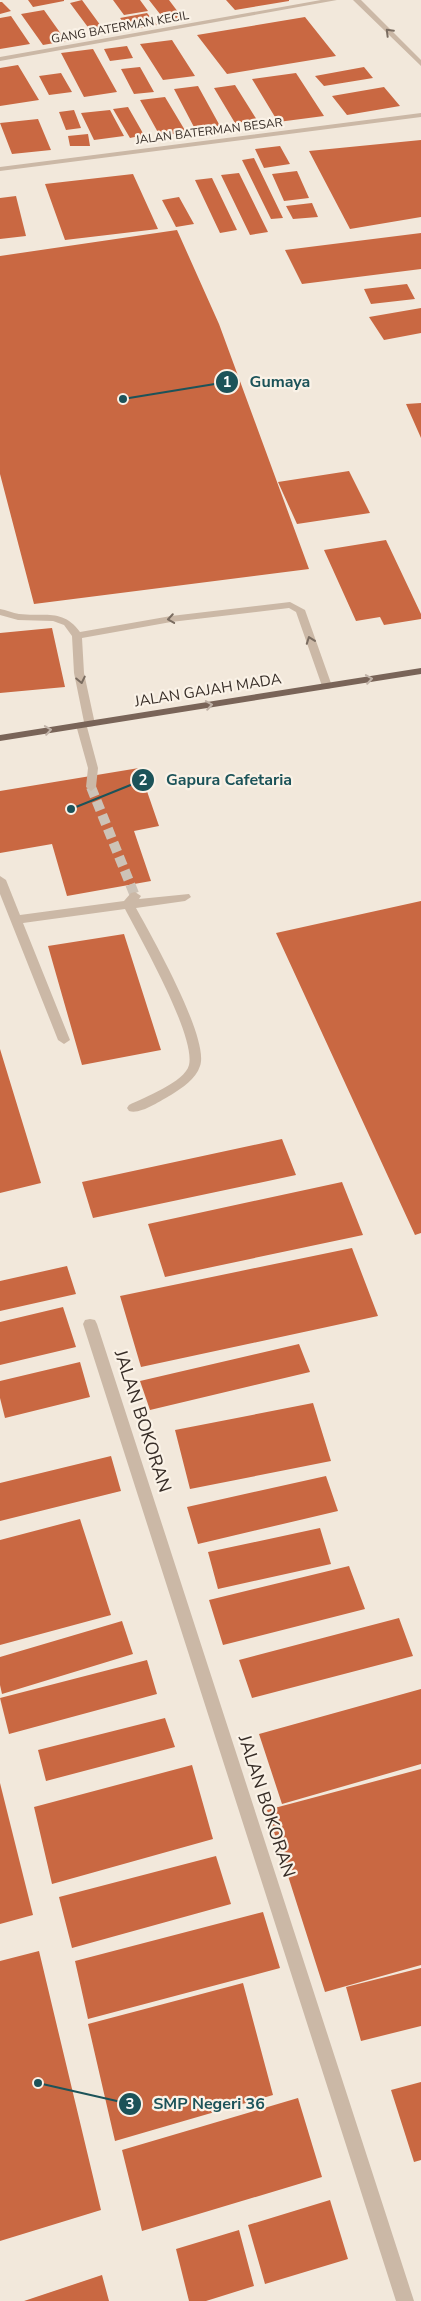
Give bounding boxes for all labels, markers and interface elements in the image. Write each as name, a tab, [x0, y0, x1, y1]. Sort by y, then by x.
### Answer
street label: GANG BATERMAN KECIL	[50, 7, 190, 47]
one-way arrow	[386, 29, 395, 38]
street label: JALAN BATERMAN BESAR	[134, 114, 283, 148]
callout: Gumaya	[215, 366, 320, 397]
text: Gumaya	[250, 371, 310, 393]
text: 1	[222, 372, 232, 392]
one-way arrow	[167, 614, 175, 624]
one-way arrow	[306, 637, 316, 645]
street label: JALAN GAJAH MADA	[132, 669, 283, 712]
one-way arrow	[365, 674, 373, 685]
one-way arrow	[75, 676, 85, 685]
one-way arrow	[204, 700, 213, 710]
one-way arrow	[45, 725, 53, 736]
callout: Gapura Cafetaria	[130, 764, 302, 795]
text: Gapura Cafetaria	[166, 769, 292, 791]
text: 2	[138, 770, 148, 790]
street label: JALAN BOKORAN	[108, 1346, 177, 1495]
street label: JALAN BOKORAN	[232, 1731, 301, 1880]
callout: SMP Negeri 36	[118, 2088, 274, 2119]
text: SMP Negeri 36	[153, 2093, 265, 2115]
text: 3	[125, 2094, 135, 2114]

